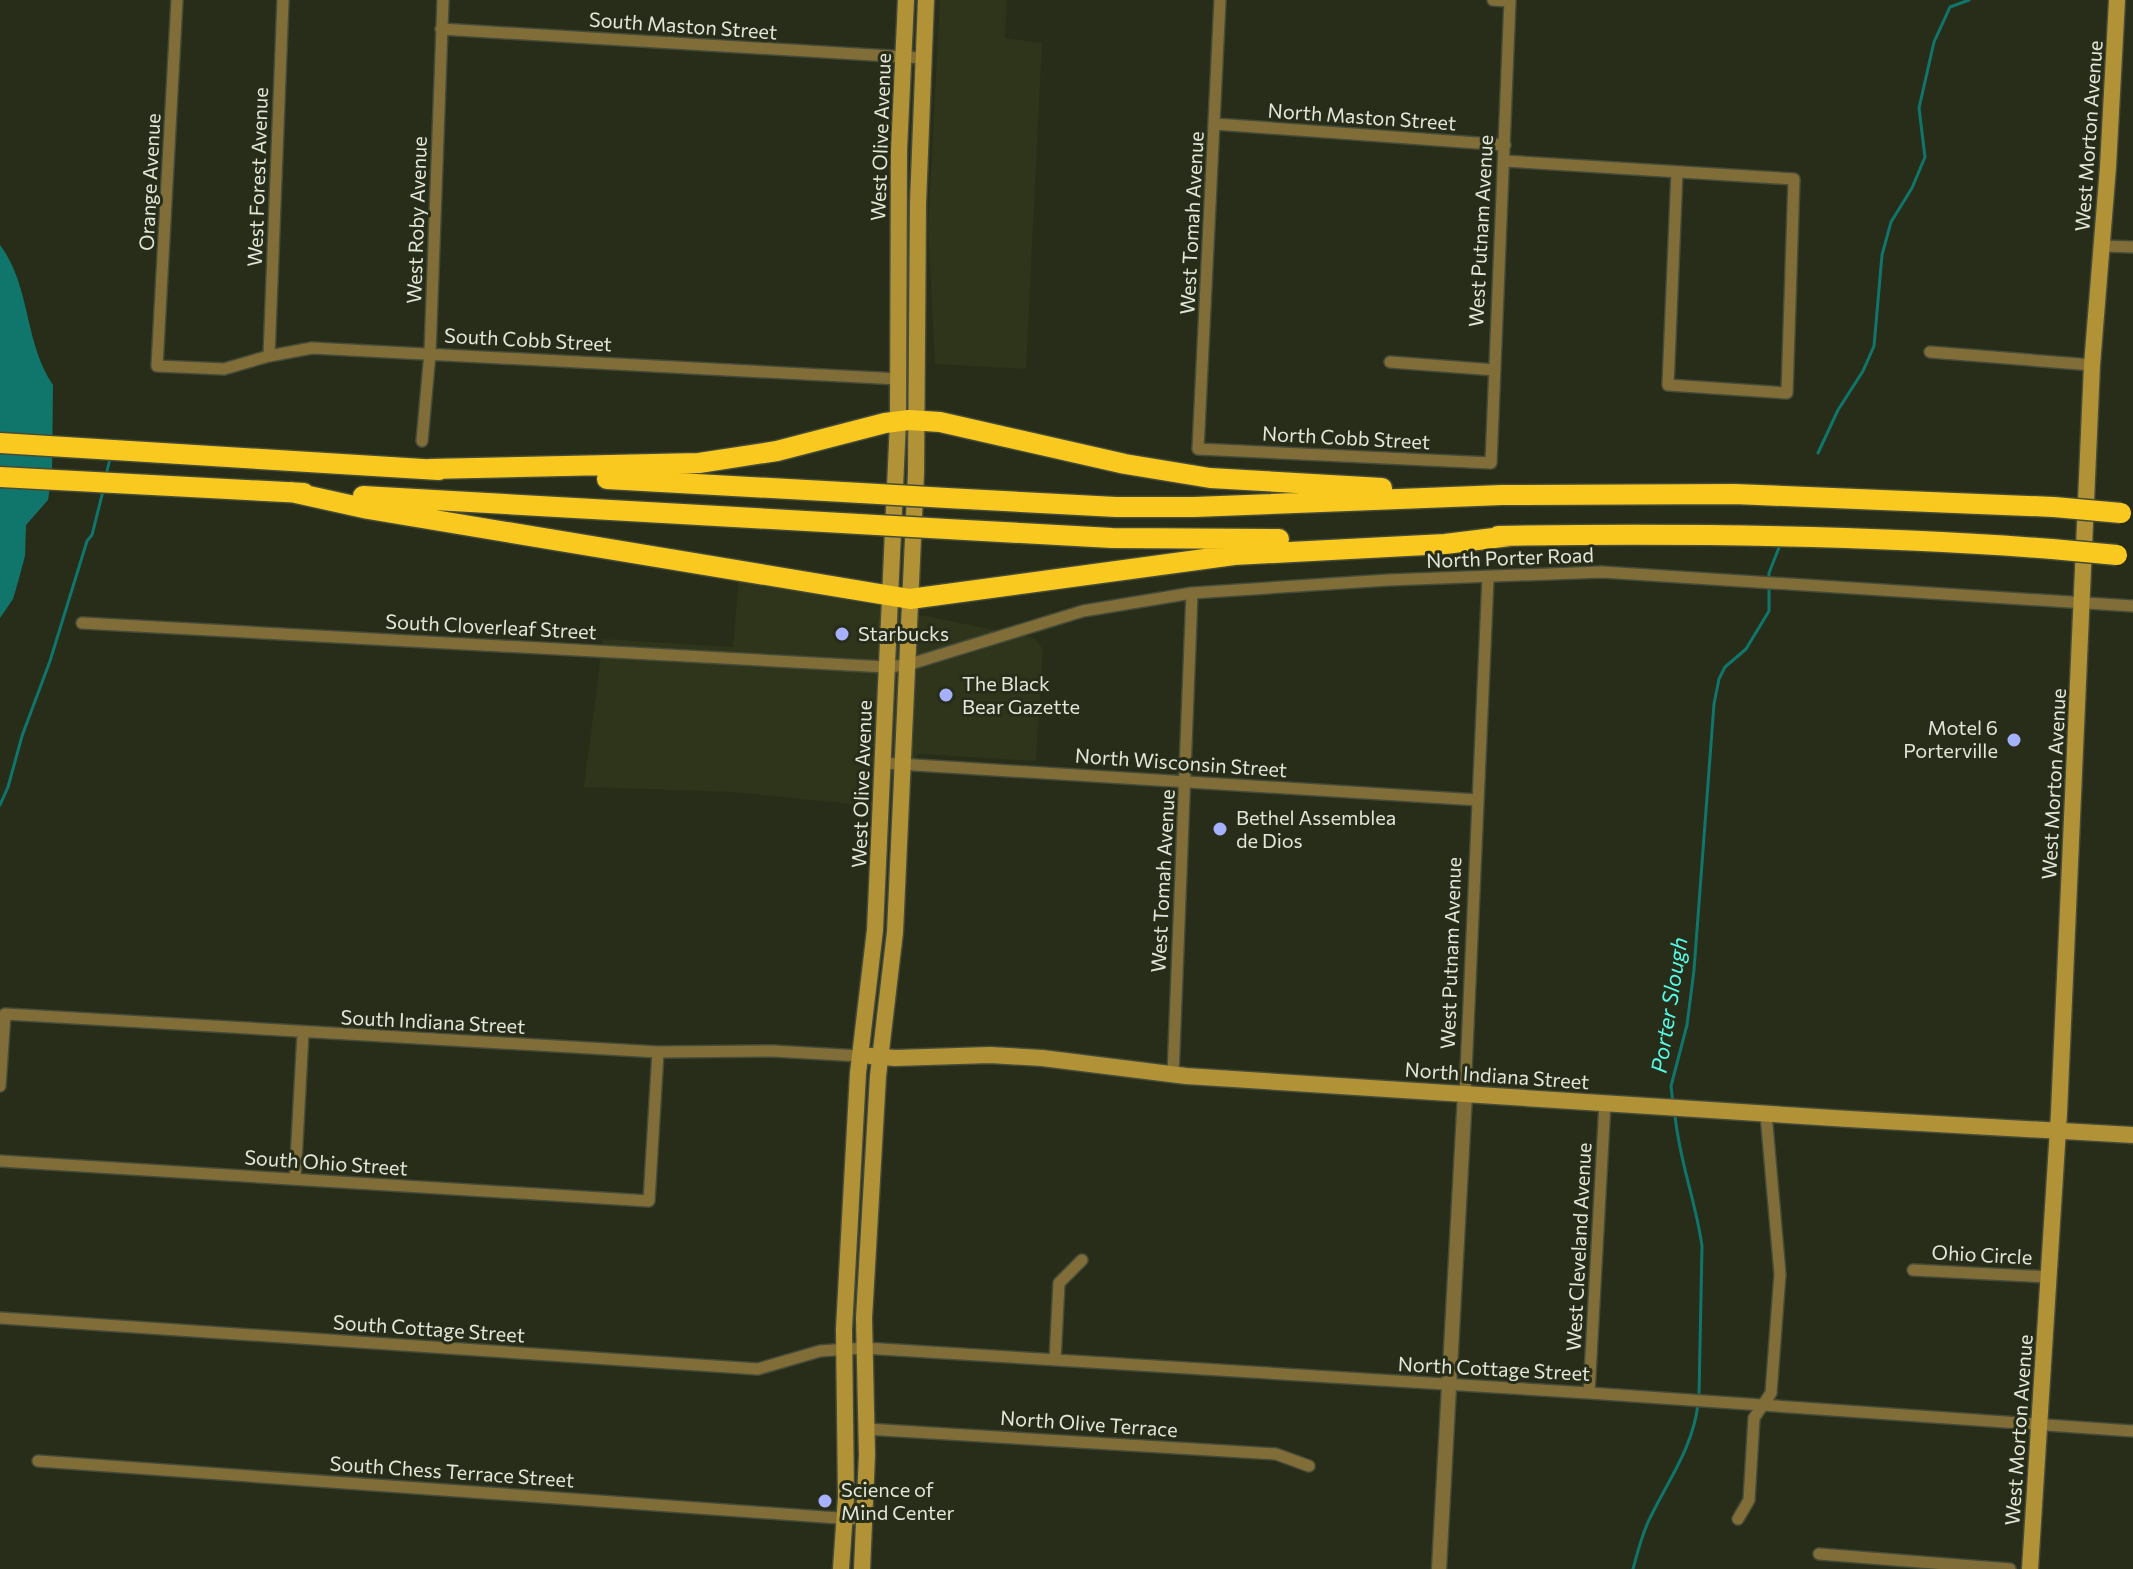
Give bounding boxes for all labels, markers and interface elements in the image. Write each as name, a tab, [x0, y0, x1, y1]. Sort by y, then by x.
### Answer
street label: South Maston Street	[588, 6, 778, 44]
street label: West Morton Avenue	[2069, 40, 2107, 232]
street label: West Olive Avenue	[865, 53, 895, 221]
street label: West Forest Avenue	[242, 87, 272, 267]
street label: North Maston Street	[1267, 97, 1457, 135]
street label: Orange Avenue	[133, 113, 165, 251]
street label: West Tomah Avenue	[1174, 131, 1208, 315]
street label: West Putnam Avenue	[1463, 134, 1497, 328]
street label: West Roby Avenue	[401, 136, 431, 304]
street label: South Cobb Street	[444, 323, 613, 355]
street label: North Cobb Street	[1261, 421, 1431, 453]
street label: North Porter Road	[1426, 542, 1594, 572]
street label: South Cloverleaf Street	[385, 608, 597, 644]
place label: Starbucks	[858, 621, 949, 645]
marker: Starbucks	[833, 625, 851, 643]
place label: The Black Bear Gazette	[962, 671, 1080, 718]
marker: The Black Bear Gazette	[937, 686, 955, 704]
street label: West Morton Avenue	[2036, 688, 2070, 880]
street label: West Olive Avenue	[846, 700, 876, 868]
place label: Motel 6 Porterville	[1903, 715, 1998, 762]
marker: Motel 6 Porterville	[2005, 731, 2023, 749]
street label: North Wisconsin Street	[1074, 743, 1288, 781]
street label: West Tomah Avenue	[1145, 789, 1179, 973]
place label: Bethel Assemblea de Dios	[1236, 805, 1396, 852]
marker: Bethel Assemblea de Dios	[1211, 820, 1229, 838]
street label: West Putnam Avenue	[1435, 856, 1465, 1050]
water label: Porter Slough	[1644, 935, 1693, 1075]
street label: South Indiana Street	[340, 1004, 526, 1038]
street label: North Indiana Street	[1404, 1057, 1590, 1093]
street label: West Cleveland Avenue	[1561, 1142, 1595, 1352]
street label: South Ohio Street	[244, 1144, 409, 1180]
street label: Ohio Circle	[1931, 1239, 2033, 1269]
street label: South Cottage Street	[332, 1309, 526, 1347]
street label: West Morton Avenue	[1999, 1334, 2037, 1526]
street label: North Cottage Street	[1397, 1351, 1591, 1385]
street label: North Olive Terrace	[1000, 1405, 1179, 1441]
street label: South Chess Terrace Street	[329, 1450, 575, 1492]
place label: Science of Mind Center	[841, 1477, 954, 1524]
marker: Science of Mind Center	[816, 1492, 834, 1510]

